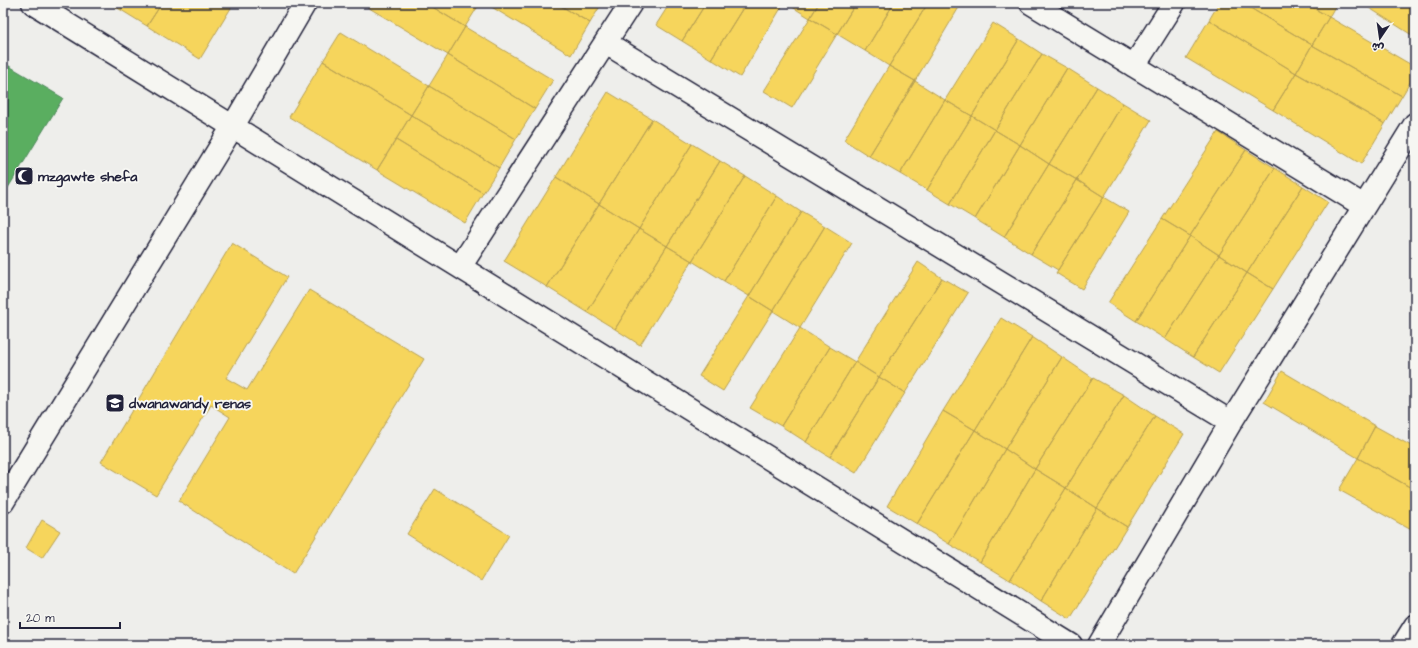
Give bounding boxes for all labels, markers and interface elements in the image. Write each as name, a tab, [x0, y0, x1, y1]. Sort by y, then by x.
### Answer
north arrow	[1360, 18, 1400, 58]
text: ش	[1370, 39, 1385, 56]
mosque icon: mzgawte shefa	[13, 165, 35, 187]
place label: mzgawte shefa	[38, 167, 138, 188]
school or university icon: dwanawandy renas	[104, 392, 126, 414]
place label: dwanawandy renas	[128, 394, 251, 414]
scale bar	[20, 604, 120, 630]
text: 20 m	[26, 610, 55, 627]

